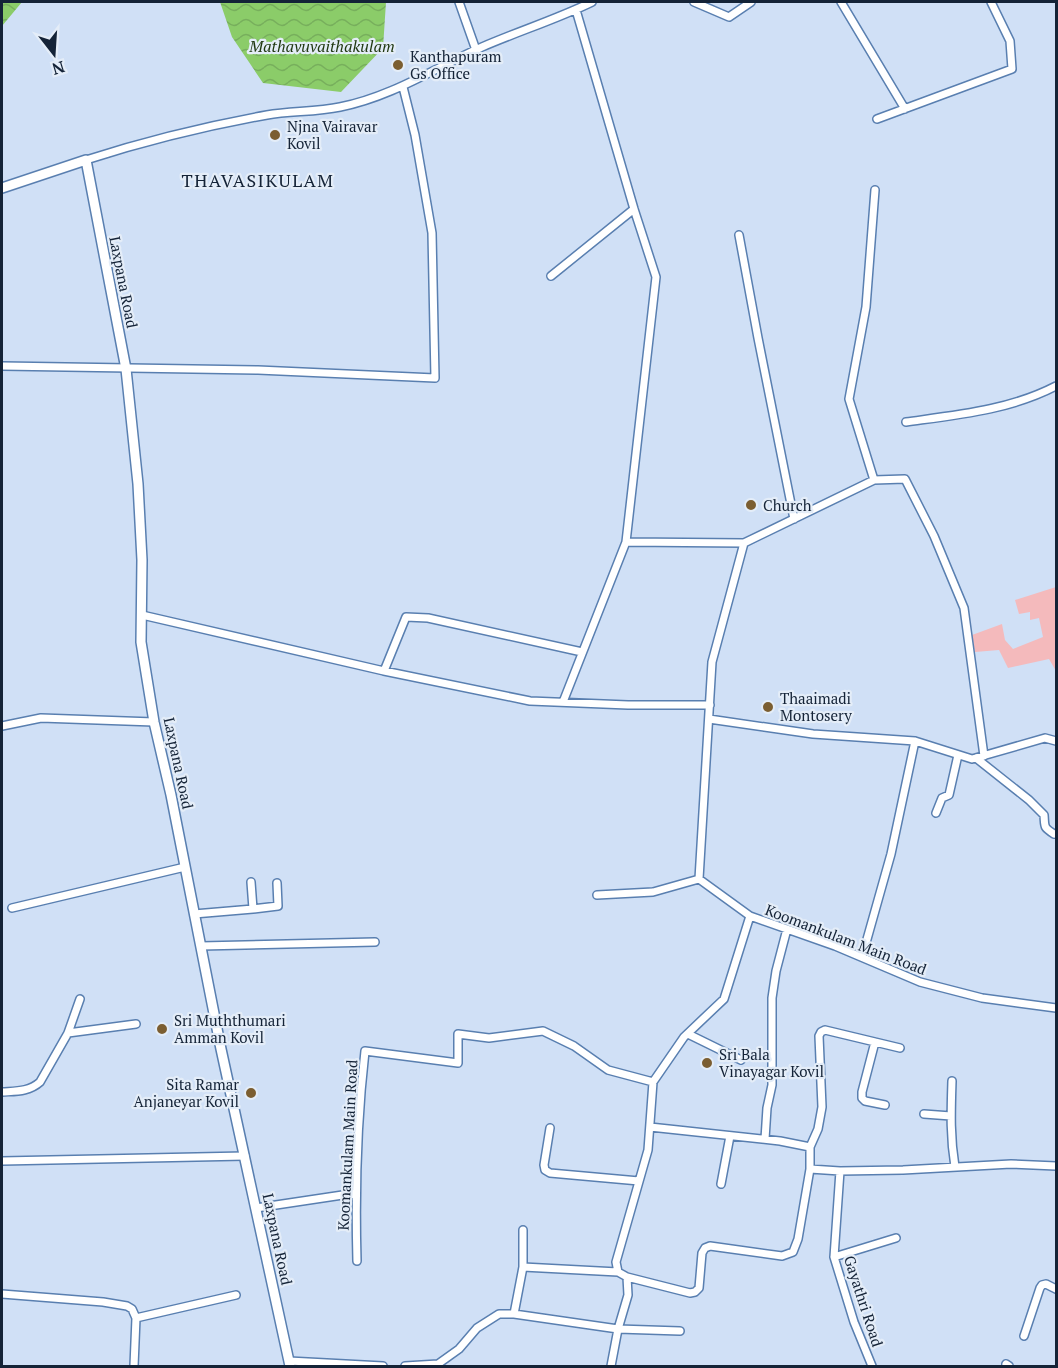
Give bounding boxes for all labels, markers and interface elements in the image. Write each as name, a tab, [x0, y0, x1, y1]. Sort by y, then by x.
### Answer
north arrow	[24, 24, 84, 84]
water label: Mathavuvaithakulam	[248, 35, 395, 57]
place label: Kanthapuram Gs Office	[410, 46, 502, 83]
text: N	[49, 56, 67, 81]
marker: Kanthapuram Gs Office	[391, 58, 405, 72]
place label: Njna Vairavar Kovil	[287, 116, 378, 153]
marker: Njna Vairavar Kovil	[268, 128, 282, 142]
district label: THAVASIKULAM	[182, 168, 334, 192]
street label: Laxpana Road	[105, 234, 143, 330]
place label: Church	[763, 495, 812, 515]
marker: Church	[744, 498, 758, 512]
place label: Thaaimadi Montosery	[780, 688, 852, 725]
marker: Thaaimadi Montosery	[761, 700, 775, 714]
street label: Laxpana Road	[160, 715, 198, 811]
street label: Koomankulam Main Road	[763, 899, 929, 979]
place label: Sri Muththumari Amman Kovil	[174, 1010, 286, 1047]
marker: Sri Muththumari Amman Kovil	[155, 1022, 169, 1036]
place label: Sri Bala Vinayagar Kovil	[719, 1044, 824, 1081]
marker: Sri Bala Vinayagar Kovil	[700, 1056, 714, 1070]
street label: Koomankulam Main Road	[333, 1059, 361, 1231]
place label: Sita Ramar Anjaneyar Kovil	[134, 1074, 239, 1111]
marker: Sita Ramar Anjaneyar Kovil	[244, 1086, 258, 1100]
street label: Laxpana Road	[259, 1191, 297, 1287]
street label: Gayathri Road	[840, 1253, 888, 1349]

